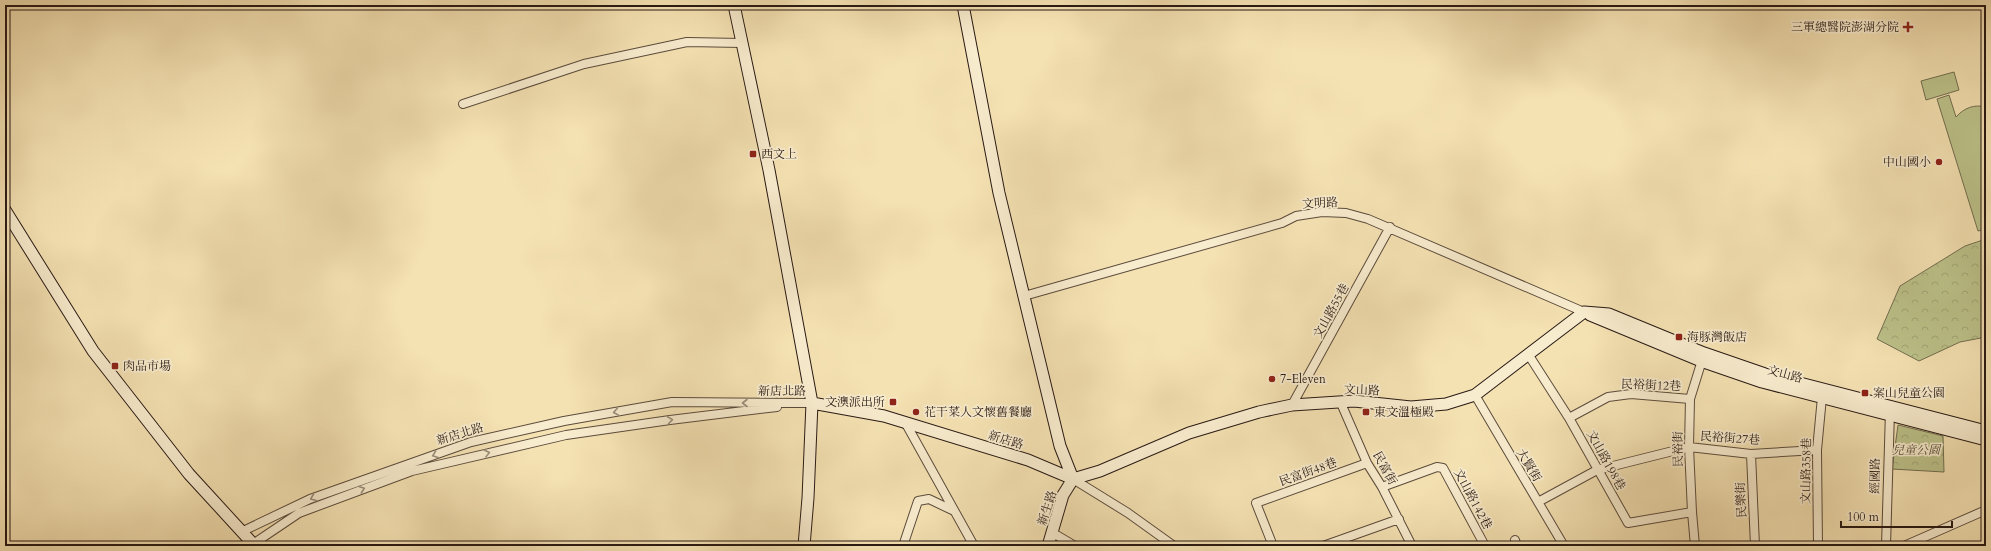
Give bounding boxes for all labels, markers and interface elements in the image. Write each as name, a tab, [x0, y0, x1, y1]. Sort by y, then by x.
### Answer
place label: 三軍總醫院澎湖分院	[1791, 19, 1899, 35]
marker: 三軍總醫院澎湖分院	[1902, 21, 1914, 33]
place label: 西文上	[761, 146, 797, 162]
marker: 西文上	[748, 149, 758, 159]
place label: 中山國小	[1883, 154, 1931, 170]
marker: 中山國小	[1934, 157, 1944, 167]
street label: 文明路	[1302, 194, 1338, 212]
street label: 文山路55巷	[1309, 281, 1353, 341]
place label: 海豚灣飯店	[1687, 329, 1747, 345]
marker: 海豚灣飯店	[1674, 332, 1684, 342]
place label: 肉品市場	[123, 358, 171, 374]
marker: 肉品市場	[110, 361, 120, 371]
street label: 文山路	[1766, 362, 1804, 386]
place label: 7-Eleven	[1280, 371, 1326, 387]
marker: 7-Eleven	[1267, 374, 1277, 384]
street label: 民裕街12巷	[1621, 376, 1681, 394]
street label: 文山路	[1344, 381, 1380, 399]
street label: 新店北路	[758, 383, 806, 399]
place label: 案山兒童公園	[1873, 385, 1945, 401]
marker: 案山兒童公園	[1860, 388, 1870, 398]
place label: 文澳派出所	[825, 394, 885, 410]
marker: 文澳派出所	[888, 397, 898, 407]
one-way arrow	[742, 399, 748, 407]
place label: 花干菜人文懷舊餐廳	[924, 404, 1032, 420]
place label: 東文溫極殿	[1374, 404, 1434, 420]
one-way arrow	[613, 407, 619, 416]
marker: 花干菜人文懷舊餐廳	[911, 407, 921, 417]
marker: 東文溫極殿	[1361, 407, 1371, 417]
one-way arrow	[666, 416, 673, 425]
street label: 新店北路	[435, 419, 485, 449]
street label: 新店路	[986, 427, 1026, 453]
street label: 文山路198巷	[1583, 427, 1629, 493]
street label: 民裕街27巷	[1699, 428, 1761, 448]
street label: 民裕街	[1670, 430, 1686, 467]
street label: 文山路358巷	[1797, 438, 1815, 504]
park label: 兒童公園	[1892, 442, 1942, 458]
street label: 大賢街	[1513, 445, 1546, 485]
street label: 民富街	[1369, 448, 1401, 488]
one-way arrow	[483, 449, 490, 457]
one-way arrow	[432, 450, 439, 458]
street label: 民富街48巷	[1277, 454, 1339, 490]
street label: 經國路	[1867, 458, 1883, 494]
street label: 文山路142巷	[1450, 466, 1496, 532]
street label: 民樂街	[1732, 481, 1750, 518]
one-way arrow	[359, 486, 366, 494]
street label: 新生路	[1034, 488, 1060, 528]
one-way arrow	[309, 494, 316, 502]
scale bar	[1841, 503, 1952, 529]
text: 100 m	[1847, 509, 1880, 525]

